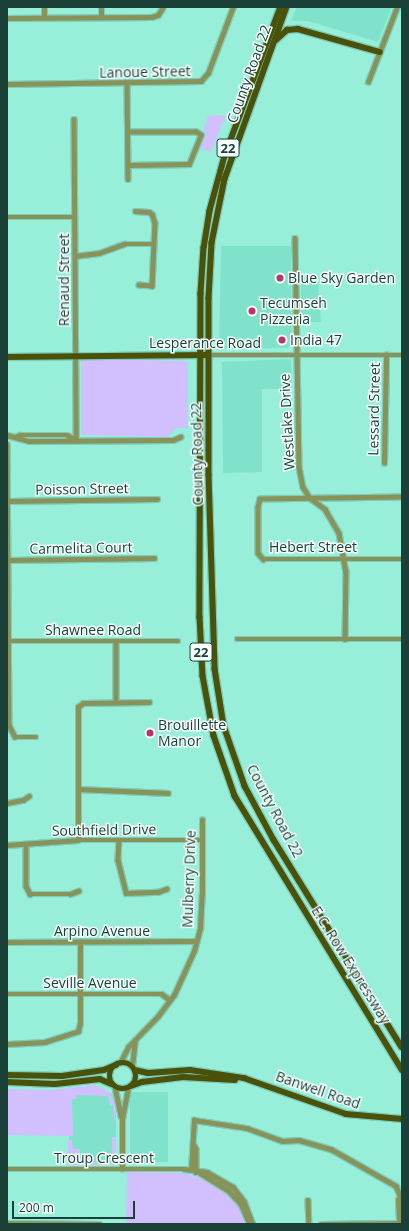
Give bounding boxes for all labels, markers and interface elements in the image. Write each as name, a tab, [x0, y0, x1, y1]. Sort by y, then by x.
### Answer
street label: County Road 22	[223, 23, 275, 125]
street label: Lanoue Street	[99, 63, 191, 81]
road number: 22	[216, 137, 240, 159]
street label: Renaud Street	[56, 234, 72, 326]
place label: Blue Sky Garden	[288, 270, 395, 286]
marker: Blue Sky Garden	[275, 273, 285, 283]
place label: Tecumseh Pizzeria	[260, 295, 327, 328]
marker: Tecumseh Pizzeria	[247, 306, 257, 316]
place label: India 47	[290, 332, 342, 348]
street label: Lesperance Road	[149, 335, 261, 351]
marker: India 47	[277, 335, 287, 345]
street label: Lessard Street	[365, 362, 383, 456]
street label: Westlake Drive	[276, 373, 298, 471]
street label: County Road 22	[188, 402, 206, 506]
street label: Poisson Street	[35, 480, 129, 498]
street label: Carmelita Court	[29, 539, 133, 557]
street label: Hebert Street	[269, 539, 357, 555]
street label: Shawnee Road	[45, 622, 141, 638]
road number: 22	[189, 641, 213, 663]
place label: Brouillette Manor	[158, 717, 226, 750]
marker: Brouillette Manor	[145, 728, 155, 738]
street label: County Road 22	[243, 762, 307, 860]
street label: Southfield Drive	[52, 821, 156, 839]
street label: Mulberry Drive	[179, 830, 199, 928]
street label: E.C. Row Expressway	[308, 903, 394, 1027]
street label: Arpino Avenue	[54, 923, 150, 939]
street label: Seville Avenue	[43, 975, 137, 991]
street label: Banwell Road	[274, 1068, 362, 1112]
street label: Troup Crescent	[54, 1150, 154, 1166]
scale bar	[14, 1193, 137, 1219]
text: 200 m	[19, 1199, 54, 1216]

